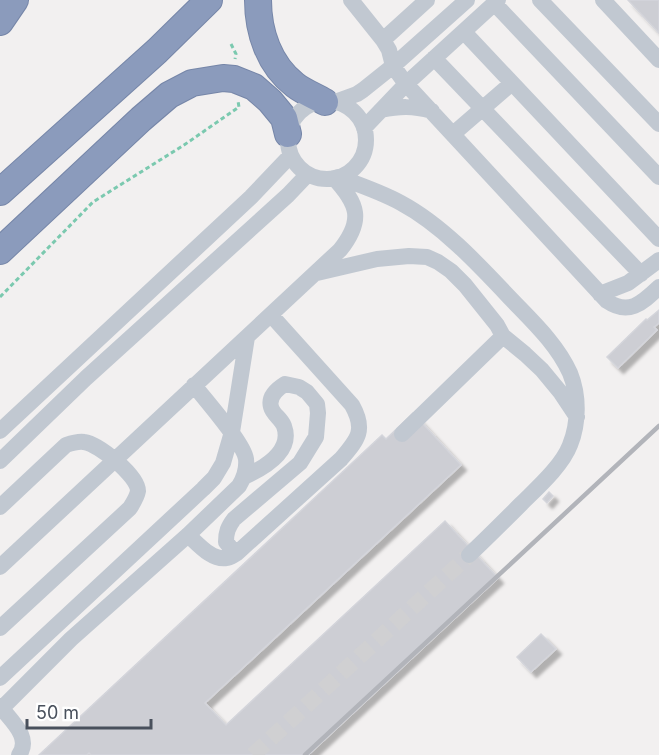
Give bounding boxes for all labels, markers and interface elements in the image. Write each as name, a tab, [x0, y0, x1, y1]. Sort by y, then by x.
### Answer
scale bar	[27, 692, 152, 730]
text: 50 m	[36, 702, 79, 723]

